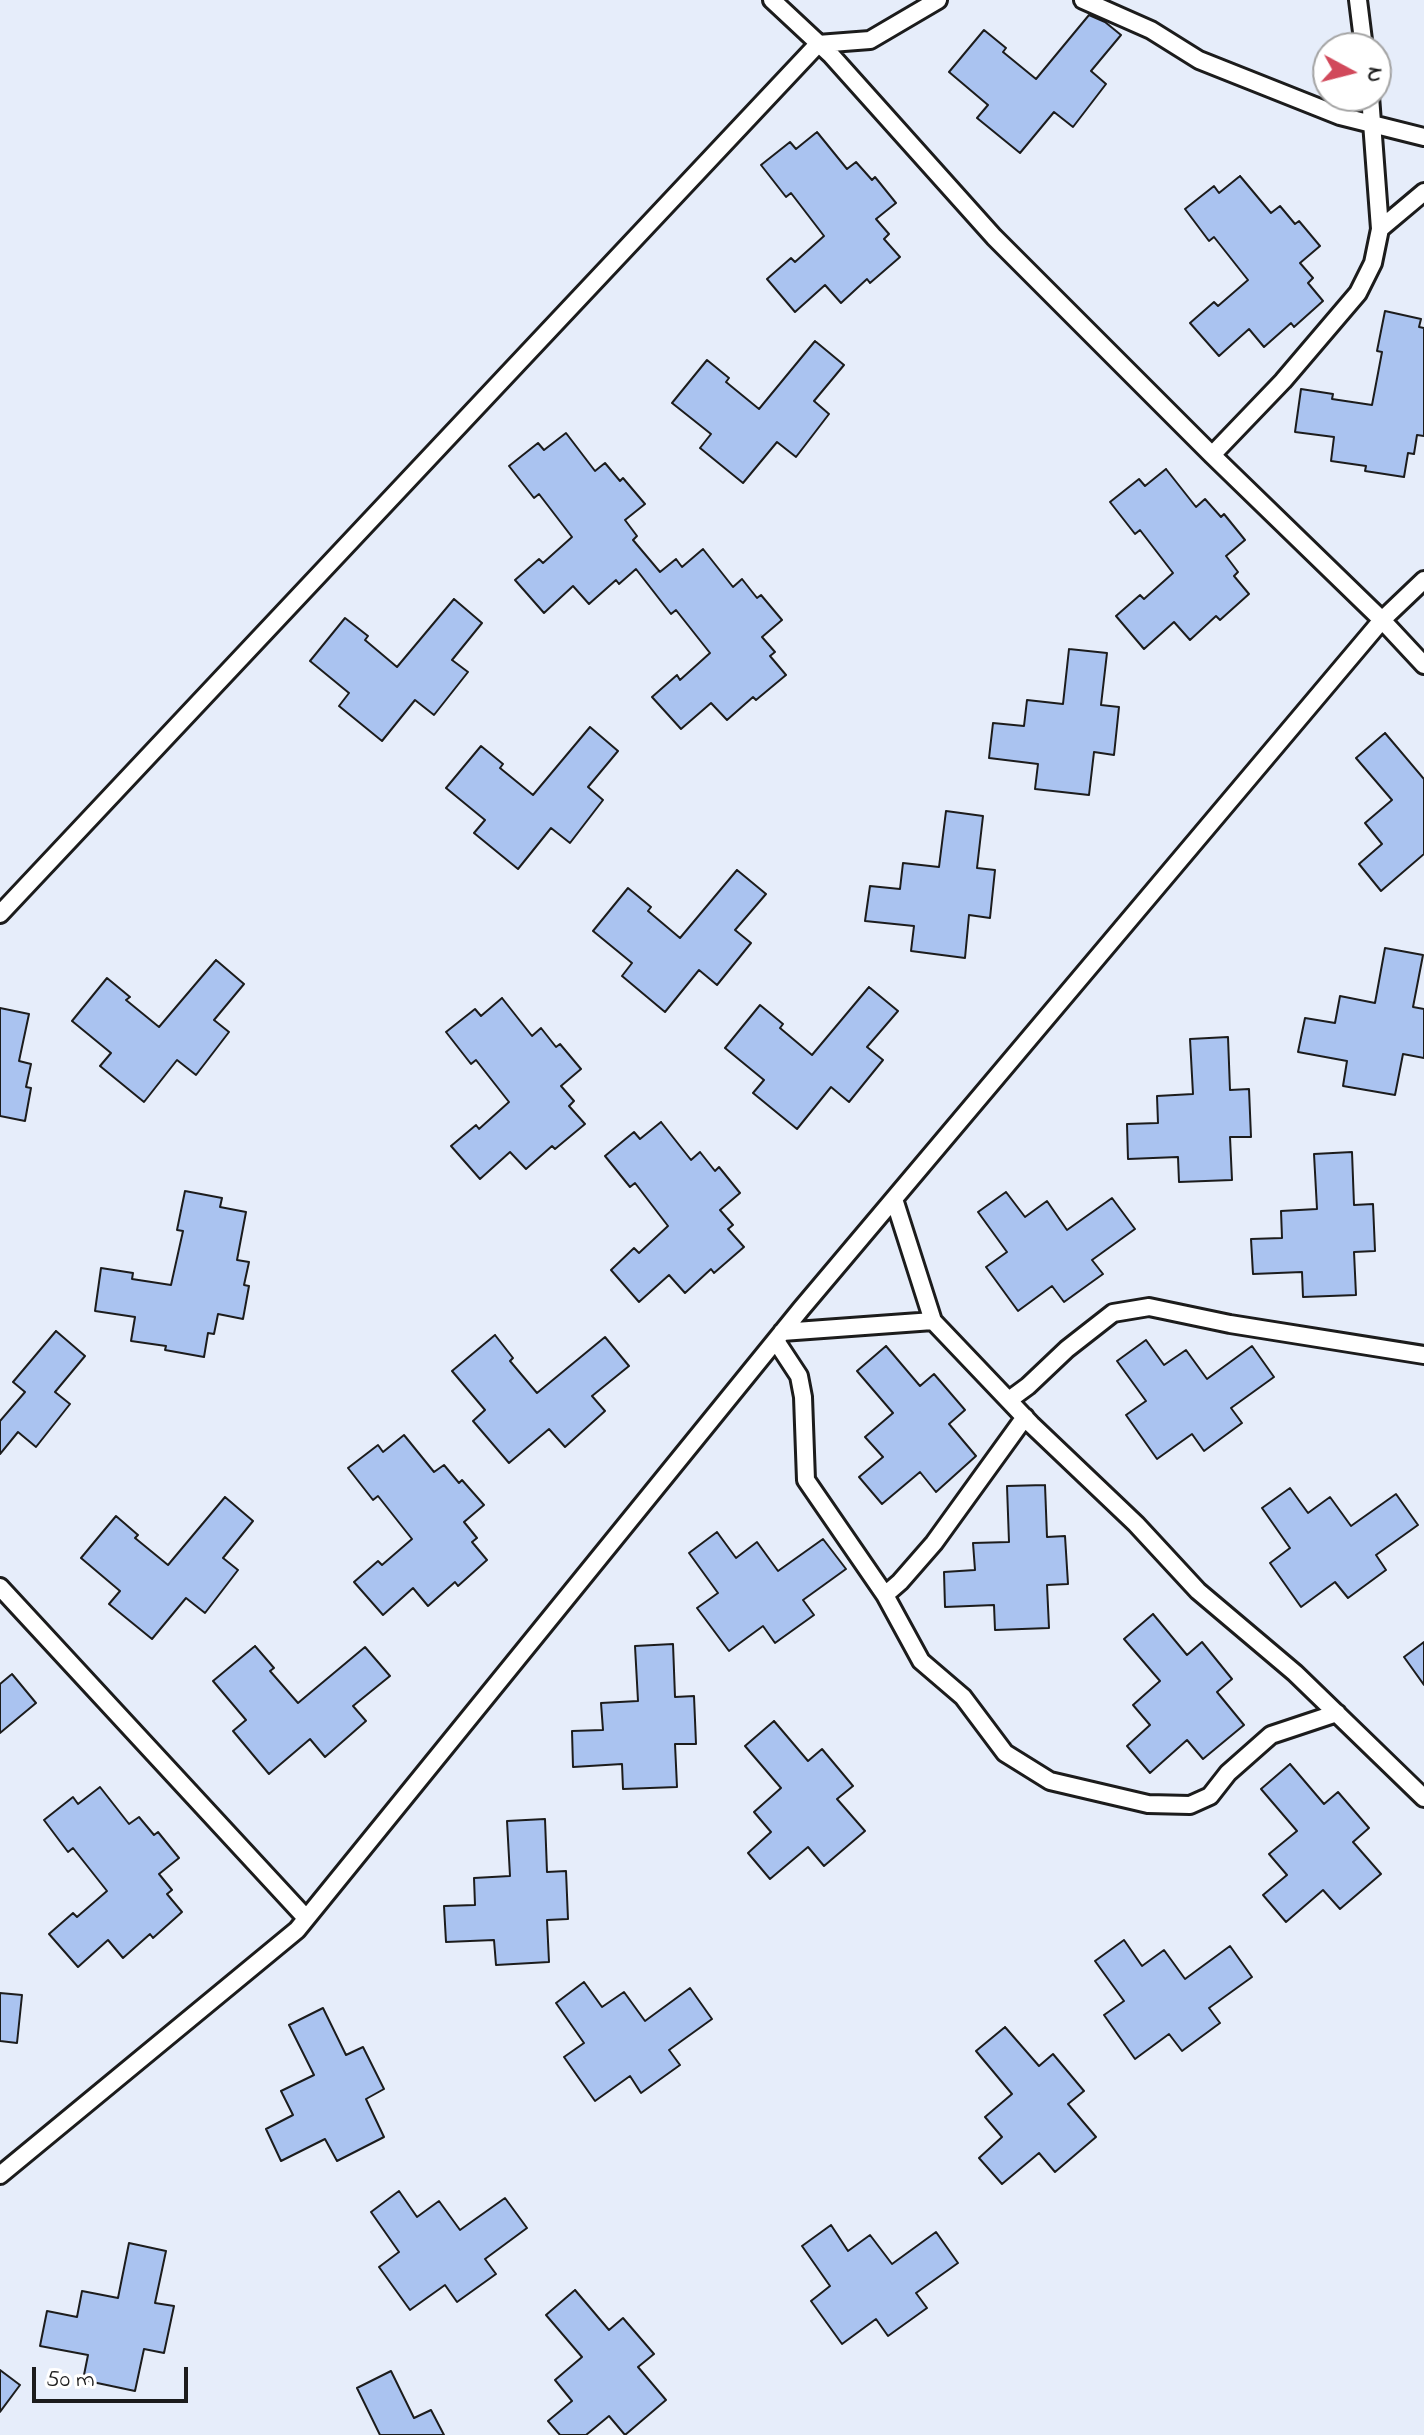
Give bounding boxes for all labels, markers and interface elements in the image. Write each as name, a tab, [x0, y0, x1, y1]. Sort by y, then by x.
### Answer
north arrow	[1312, 32, 1392, 112]
text: N	[1357, 65, 1391, 84]
scale bar	[36, 2351, 192, 2401]
text: 50 m	[46, 2363, 95, 2398]

